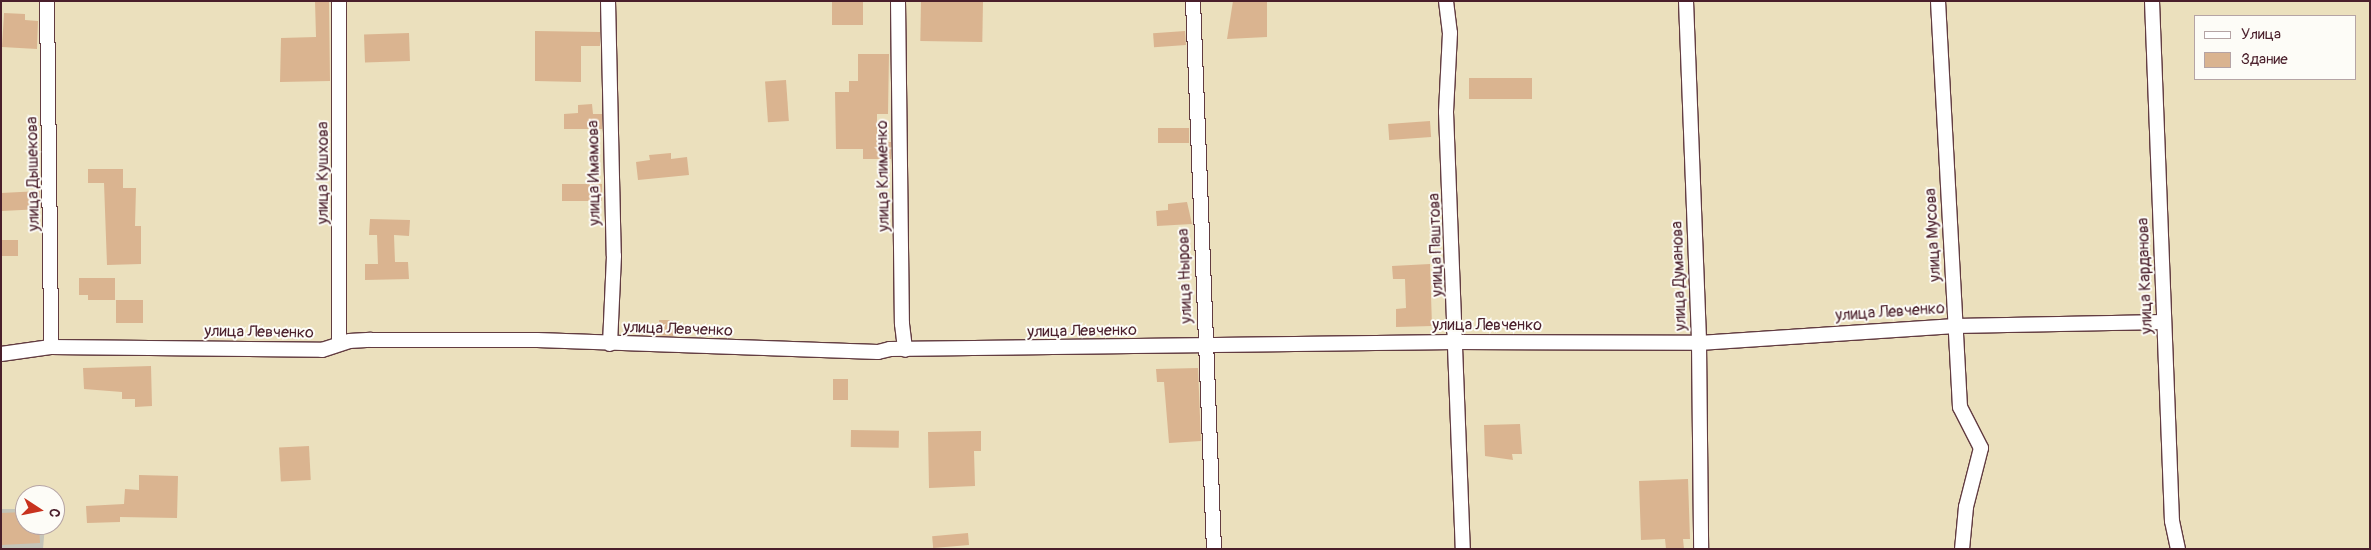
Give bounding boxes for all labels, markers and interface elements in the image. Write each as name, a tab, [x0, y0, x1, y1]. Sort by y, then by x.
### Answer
legend	[2194, 15, 2356, 80]
text: Улица	[2241, 25, 2281, 44]
text: Здание	[2241, 50, 2288, 69]
street label: улица Дышекова	[22, 117, 44, 231]
street label: улица Имамова	[583, 120, 605, 226]
street label: улица Клименко	[872, 120, 894, 232]
street label: улица Кушхова	[313, 122, 333, 224]
street label: улица Мусова	[1921, 188, 1945, 282]
street label: улица Паштова	[1425, 193, 1447, 297]
street label: улица Карданова	[2133, 217, 2157, 335]
street label: улица Думанова	[1667, 221, 1691, 331]
street label: улица Нырова	[1174, 228, 1196, 324]
street label: улица Левченко	[1835, 299, 1945, 325]
street label: улица Левченко	[1432, 315, 1542, 335]
street label: улица Левченко	[623, 317, 733, 341]
street label: улица Левченко	[1027, 320, 1137, 342]
street label: улица Левченко	[204, 321, 314, 343]
north arrow	[15, 485, 65, 535]
text: С	[45, 507, 63, 519]

